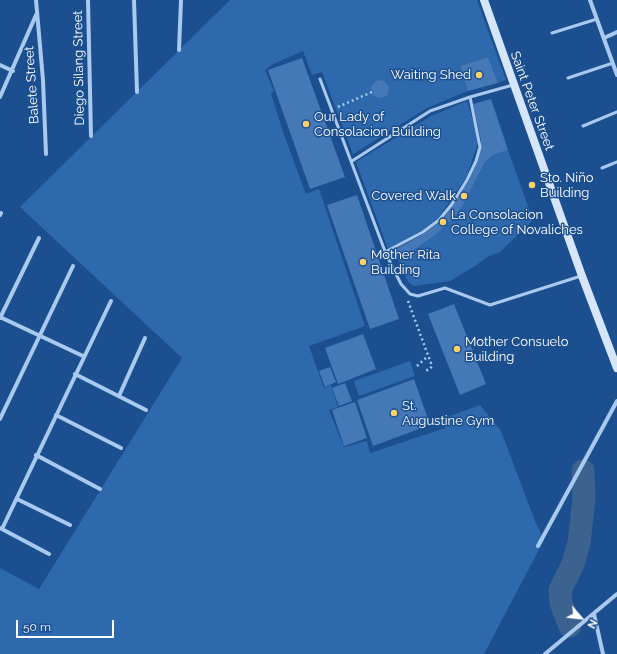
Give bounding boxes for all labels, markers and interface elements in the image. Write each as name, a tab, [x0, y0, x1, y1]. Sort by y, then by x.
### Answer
street label: Diego Silang Street	[70, 10, 88, 126]
street label: Balete Street	[21, 46, 43, 124]
street label: Saint Peter Street	[507, 49, 557, 153]
place label: Waiting Shed	[391, 67, 471, 83]
marker: Waiting Shed	[474, 70, 484, 80]
place label: Our Lady of Consolacion Building	[314, 109, 441, 140]
marker: Our Lady of Consolacion Building	[301, 119, 311, 129]
place label: Sto. Niño Building	[540, 170, 593, 201]
marker: Sto. Niño Building	[527, 180, 537, 190]
place label: Covered Walk	[371, 188, 456, 204]
marker: Covered Walk	[459, 191, 469, 201]
place label: La Consolacion College of Novaliches	[451, 207, 583, 238]
marker: La Consolacion College of Novaliches	[438, 217, 448, 227]
place label: Mother Rita Building	[371, 247, 440, 278]
marker: Mother Rita Building	[358, 257, 368, 267]
place label: Mother Consuelo Building	[465, 334, 569, 365]
marker: Mother Consuelo Building	[452, 344, 462, 354]
place label: St. Augustine Gym	[402, 398, 494, 429]
marker: St. Augustine Gym	[389, 408, 399, 418]
north arrow	[561, 598, 601, 638]
scale bar	[18, 612, 116, 638]
text: N	[584, 617, 600, 631]
text: 50 m	[23, 620, 51, 634]

